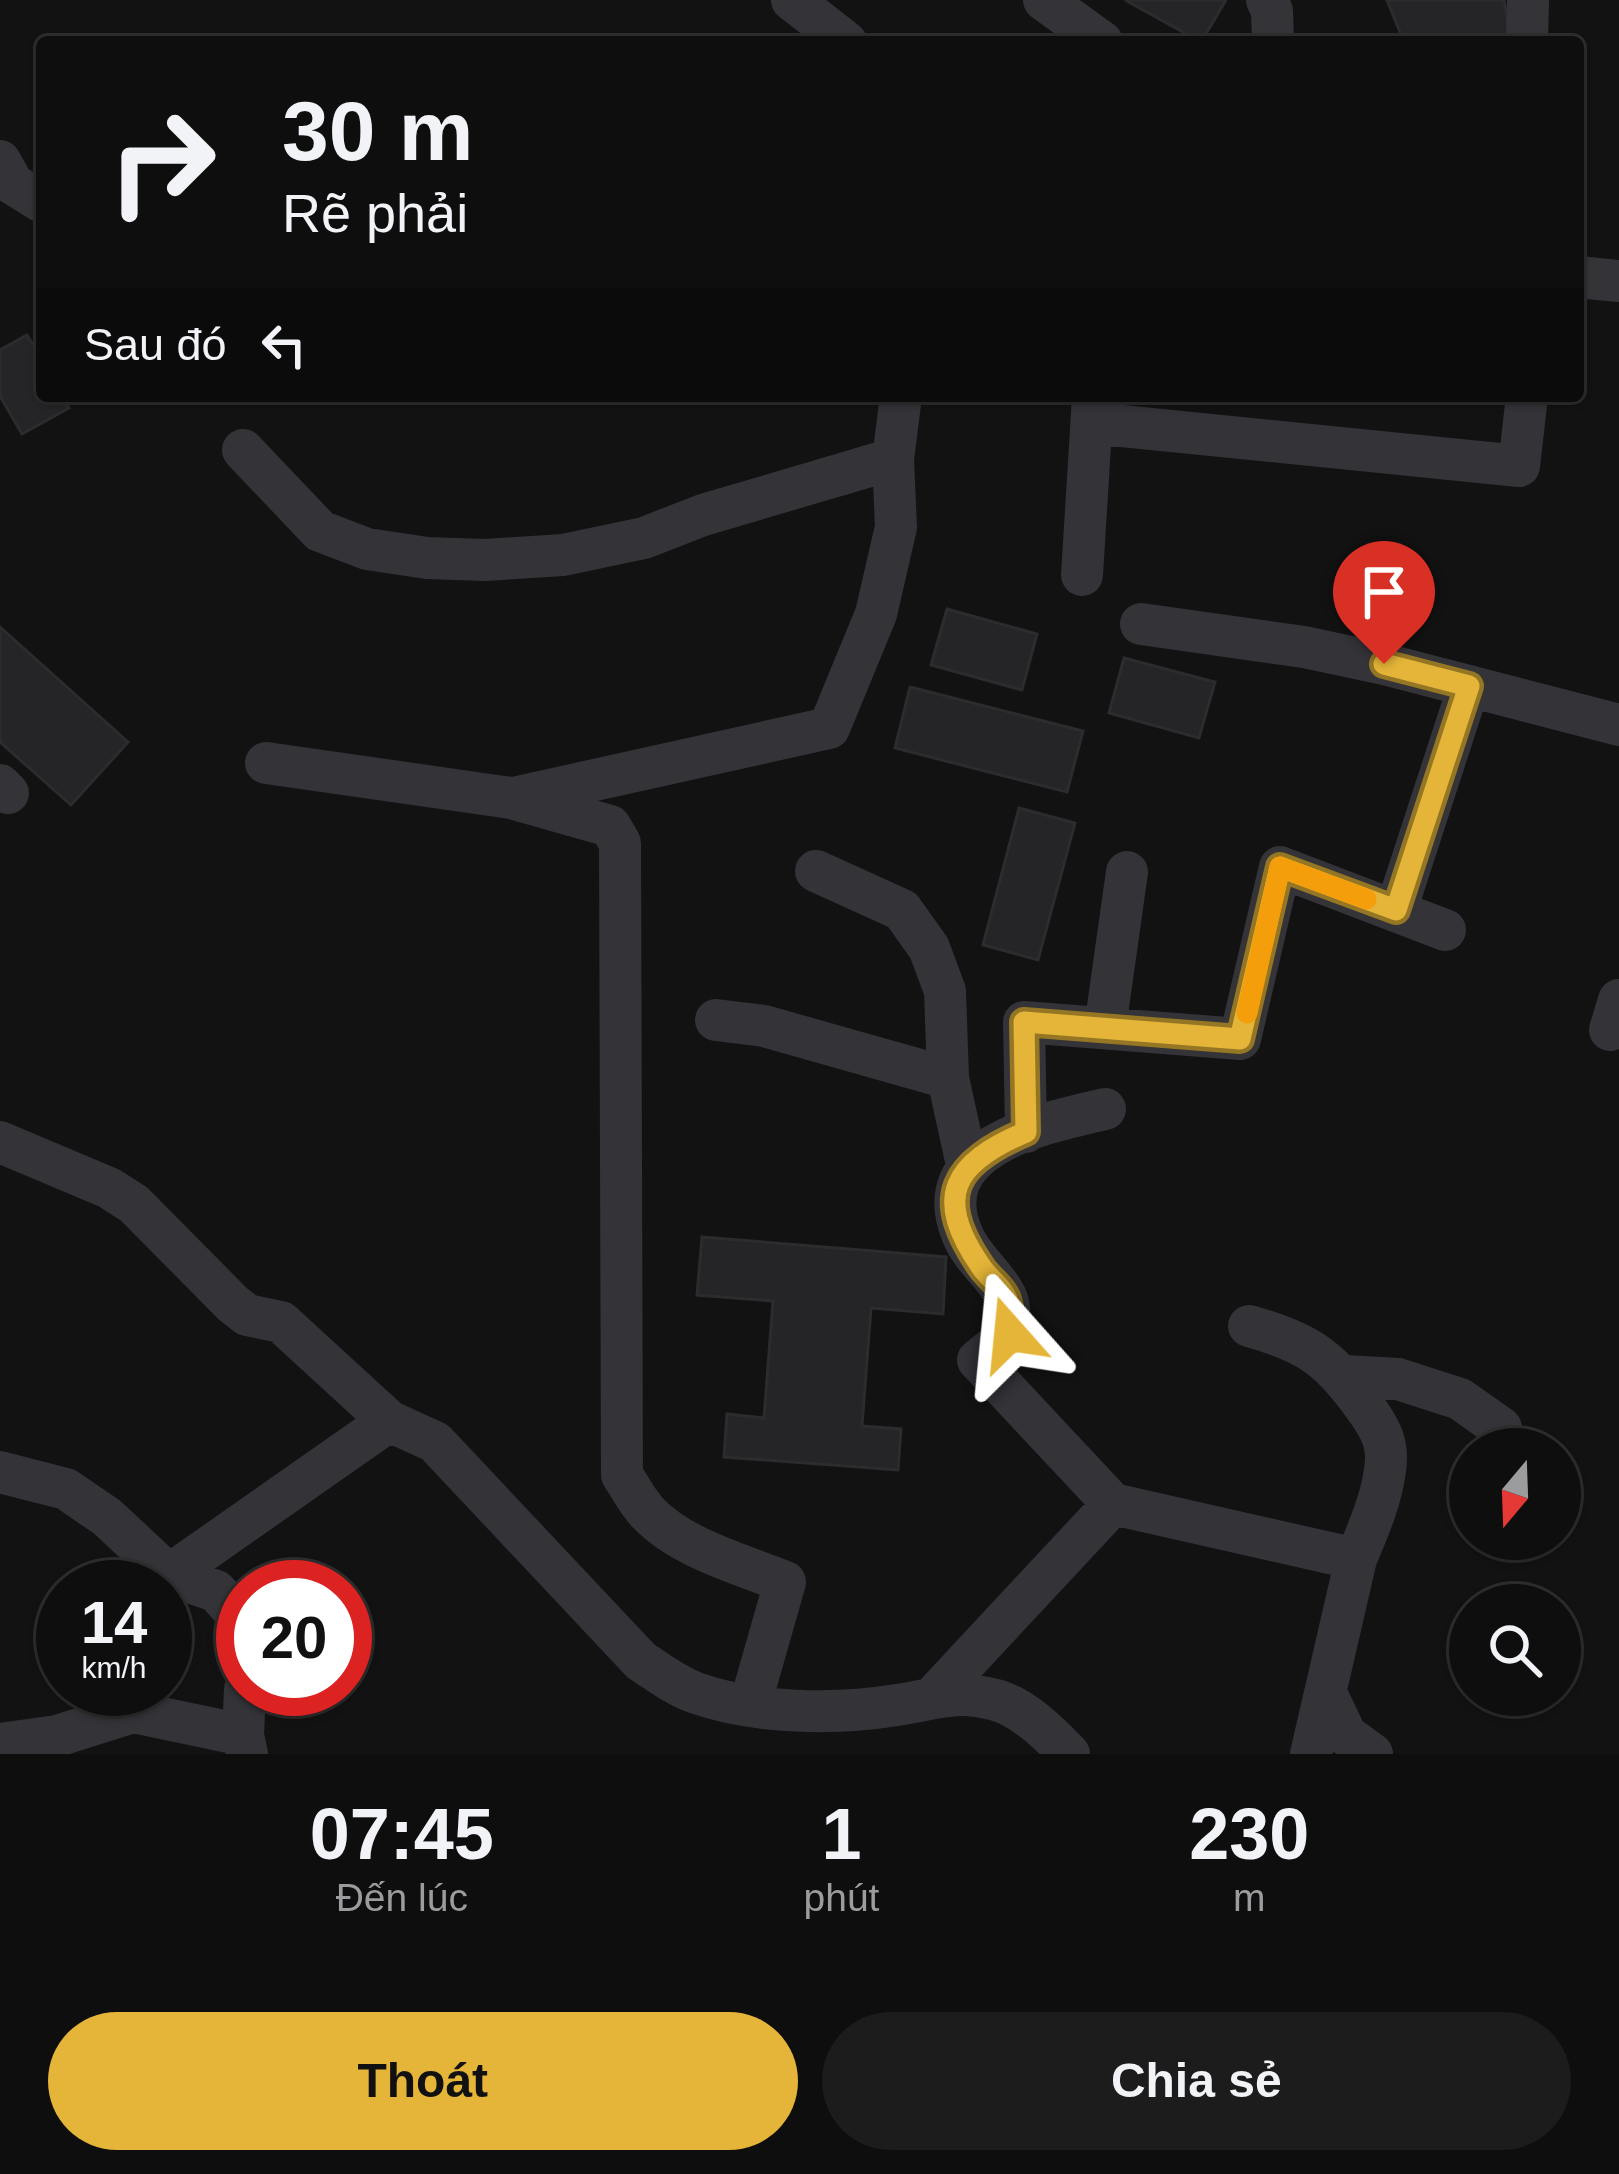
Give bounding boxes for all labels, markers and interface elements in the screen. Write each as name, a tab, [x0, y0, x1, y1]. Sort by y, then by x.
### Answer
icon: right	[84, 84, 240, 240]
text: 30 m	[282, 84, 473, 178]
text: Rẽ phải	[282, 183, 468, 243]
icon: left	[251, 312, 317, 378]
text: Sau đó	[84, 319, 227, 370]
pin	[1333, 541, 1435, 664]
icon: arrive	[1351, 559, 1417, 625]
position arrow	[947, 1271, 1073, 1397]
north arrow	[1449, 1428, 1581, 1560]
map controls	[1449, 1428, 1581, 1716]
speed limit sign: 20	[216, 1560, 372, 1716]
button: search	[1449, 1584, 1581, 1716]
text: 14	[81, 1589, 147, 1656]
text: km/h	[81, 1651, 147, 1684]
text: 07:45	[310, 1794, 494, 1874]
text: 1	[821, 1794, 862, 1874]
text: 230	[1189, 1794, 1309, 1874]
text: Đến lúc	[336, 1876, 468, 1919]
text: phút	[804, 1876, 879, 1919]
text: m	[1233, 1876, 1265, 1919]
button: Thoát	[48, 2012, 798, 2150]
button: Chia sẻ	[822, 2012, 1571, 2150]

